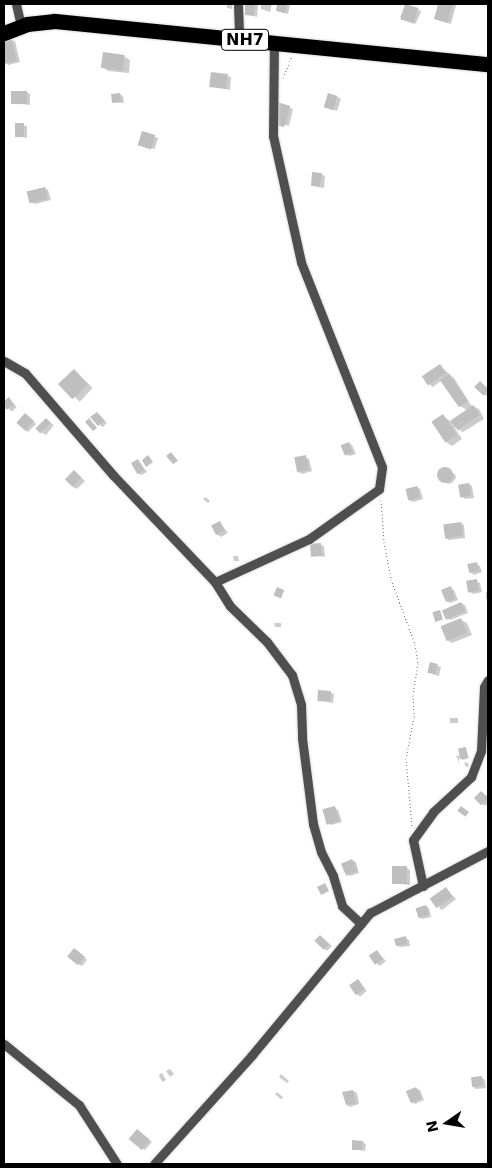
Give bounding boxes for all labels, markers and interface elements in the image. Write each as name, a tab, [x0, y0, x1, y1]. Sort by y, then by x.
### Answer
road number: NH7	[220, 26, 270, 54]
north arrow	[422, 1098, 472, 1148]
text: N	[423, 1119, 441, 1134]

